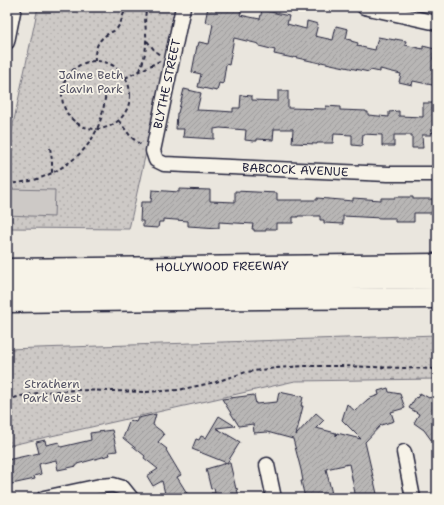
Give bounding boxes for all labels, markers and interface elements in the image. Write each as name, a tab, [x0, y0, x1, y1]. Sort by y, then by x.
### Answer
street label: BLYTHE STREET	[150, 37, 184, 130]
park label: Jaime Beth Slavin Park	[58, 67, 124, 97]
street label: BABCOCK AVENUE	[242, 160, 349, 180]
street label: HOLLYWOOD FREEWAY	[155, 258, 289, 275]
park label: Strathern Park West	[23, 376, 81, 406]

